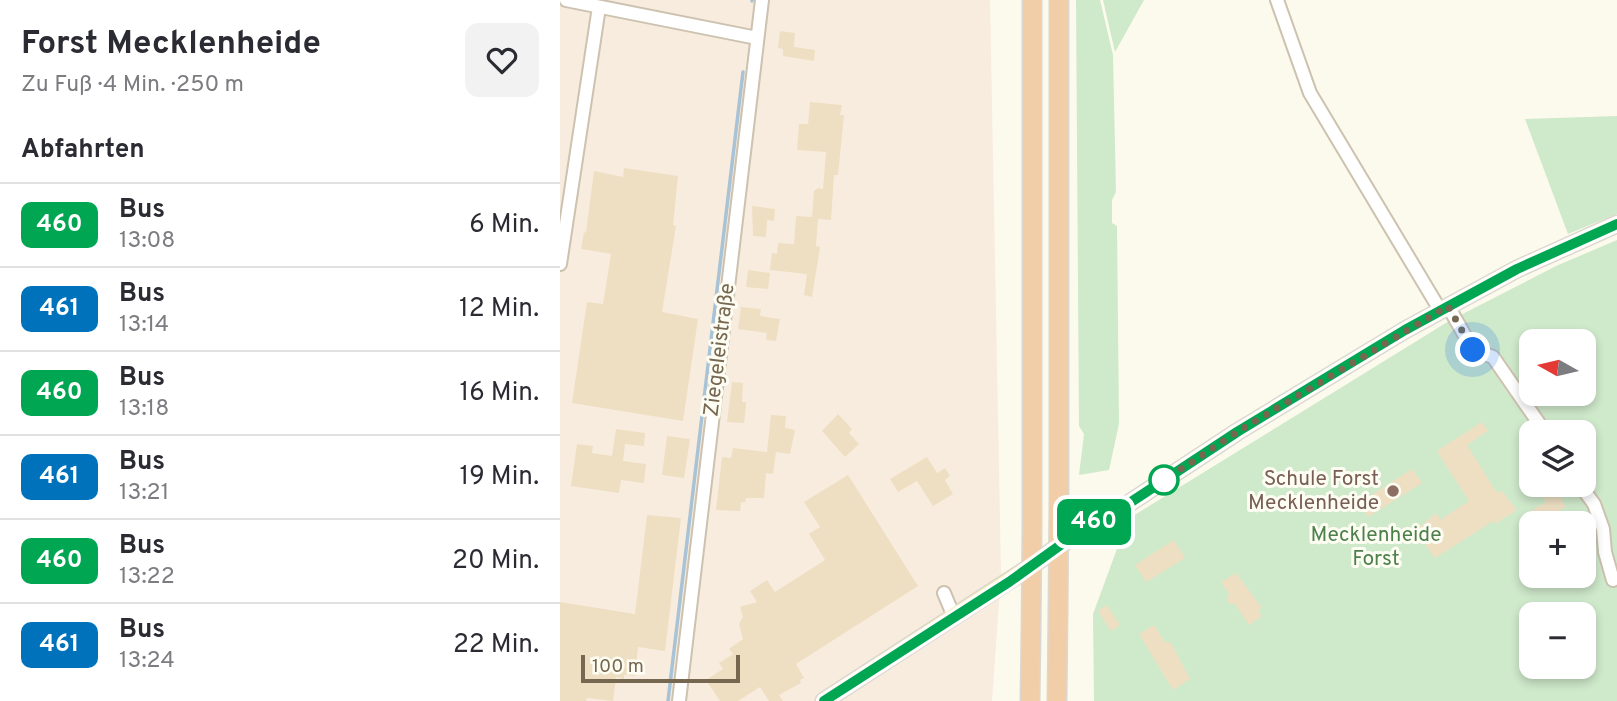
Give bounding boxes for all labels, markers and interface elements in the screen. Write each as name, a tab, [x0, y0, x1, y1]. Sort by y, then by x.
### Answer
button: heart	[465, 23, 539, 97]
text: Forst Mecklenheide	[21, 24, 321, 66]
text: Zu Fuß · 4 Min. · 250 m	[21, 71, 244, 100]
text: Abfahrten	[21, 134, 145, 167]
text: Bus	[119, 194, 165, 227]
text: 6 Min.	[469, 209, 539, 242]
text: 460	[37, 210, 82, 240]
text: 13:08	[119, 227, 175, 256]
text: Bus	[119, 278, 165, 311]
street label: Ziegeleistraße	[698, 282, 742, 418]
text: 12 Min.	[459, 293, 539, 326]
text: 461	[40, 294, 79, 324]
text: 13:14	[119, 311, 169, 340]
north arrow	[1519, 329, 1596, 406]
map controls	[1519, 329, 1596, 679]
your location	[1455, 332, 1490, 367]
text: Bus	[119, 362, 165, 395]
text: 16 Min.	[459, 377, 539, 410]
text: 460	[37, 378, 82, 408]
text: 13:18	[119, 395, 169, 424]
button: layers	[1519, 420, 1596, 497]
text: Bus	[119, 446, 165, 479]
text: 19 Min.	[459, 461, 539, 494]
text: 461	[40, 462, 79, 492]
unlabelled marker	[1149, 465, 1179, 495]
place label: Schule Forst Mecklenheide	[1248, 466, 1379, 517]
text: 13:21	[119, 479, 169, 508]
marker: Schule Forst Mecklenheide	[1385, 483, 1401, 499]
line badge: 460	[1054, 499, 1134, 545]
text: 460	[1071, 507, 1117, 537]
button: +	[1519, 511, 1596, 588]
park label: Mecklenheide Forst	[1311, 522, 1441, 573]
text: Bus	[119, 530, 165, 563]
text: 20 Min.	[452, 545, 539, 578]
text: 460	[37, 546, 82, 576]
text: 13:22	[119, 563, 175, 592]
button: −	[1519, 602, 1596, 679]
text: Bus	[119, 614, 165, 647]
text: 22 Min.	[453, 629, 539, 662]
text: 461	[40, 630, 79, 660]
text: 13:24	[119, 647, 175, 676]
scale bar	[581, 652, 740, 684]
text: 100 m	[592, 655, 644, 679]

